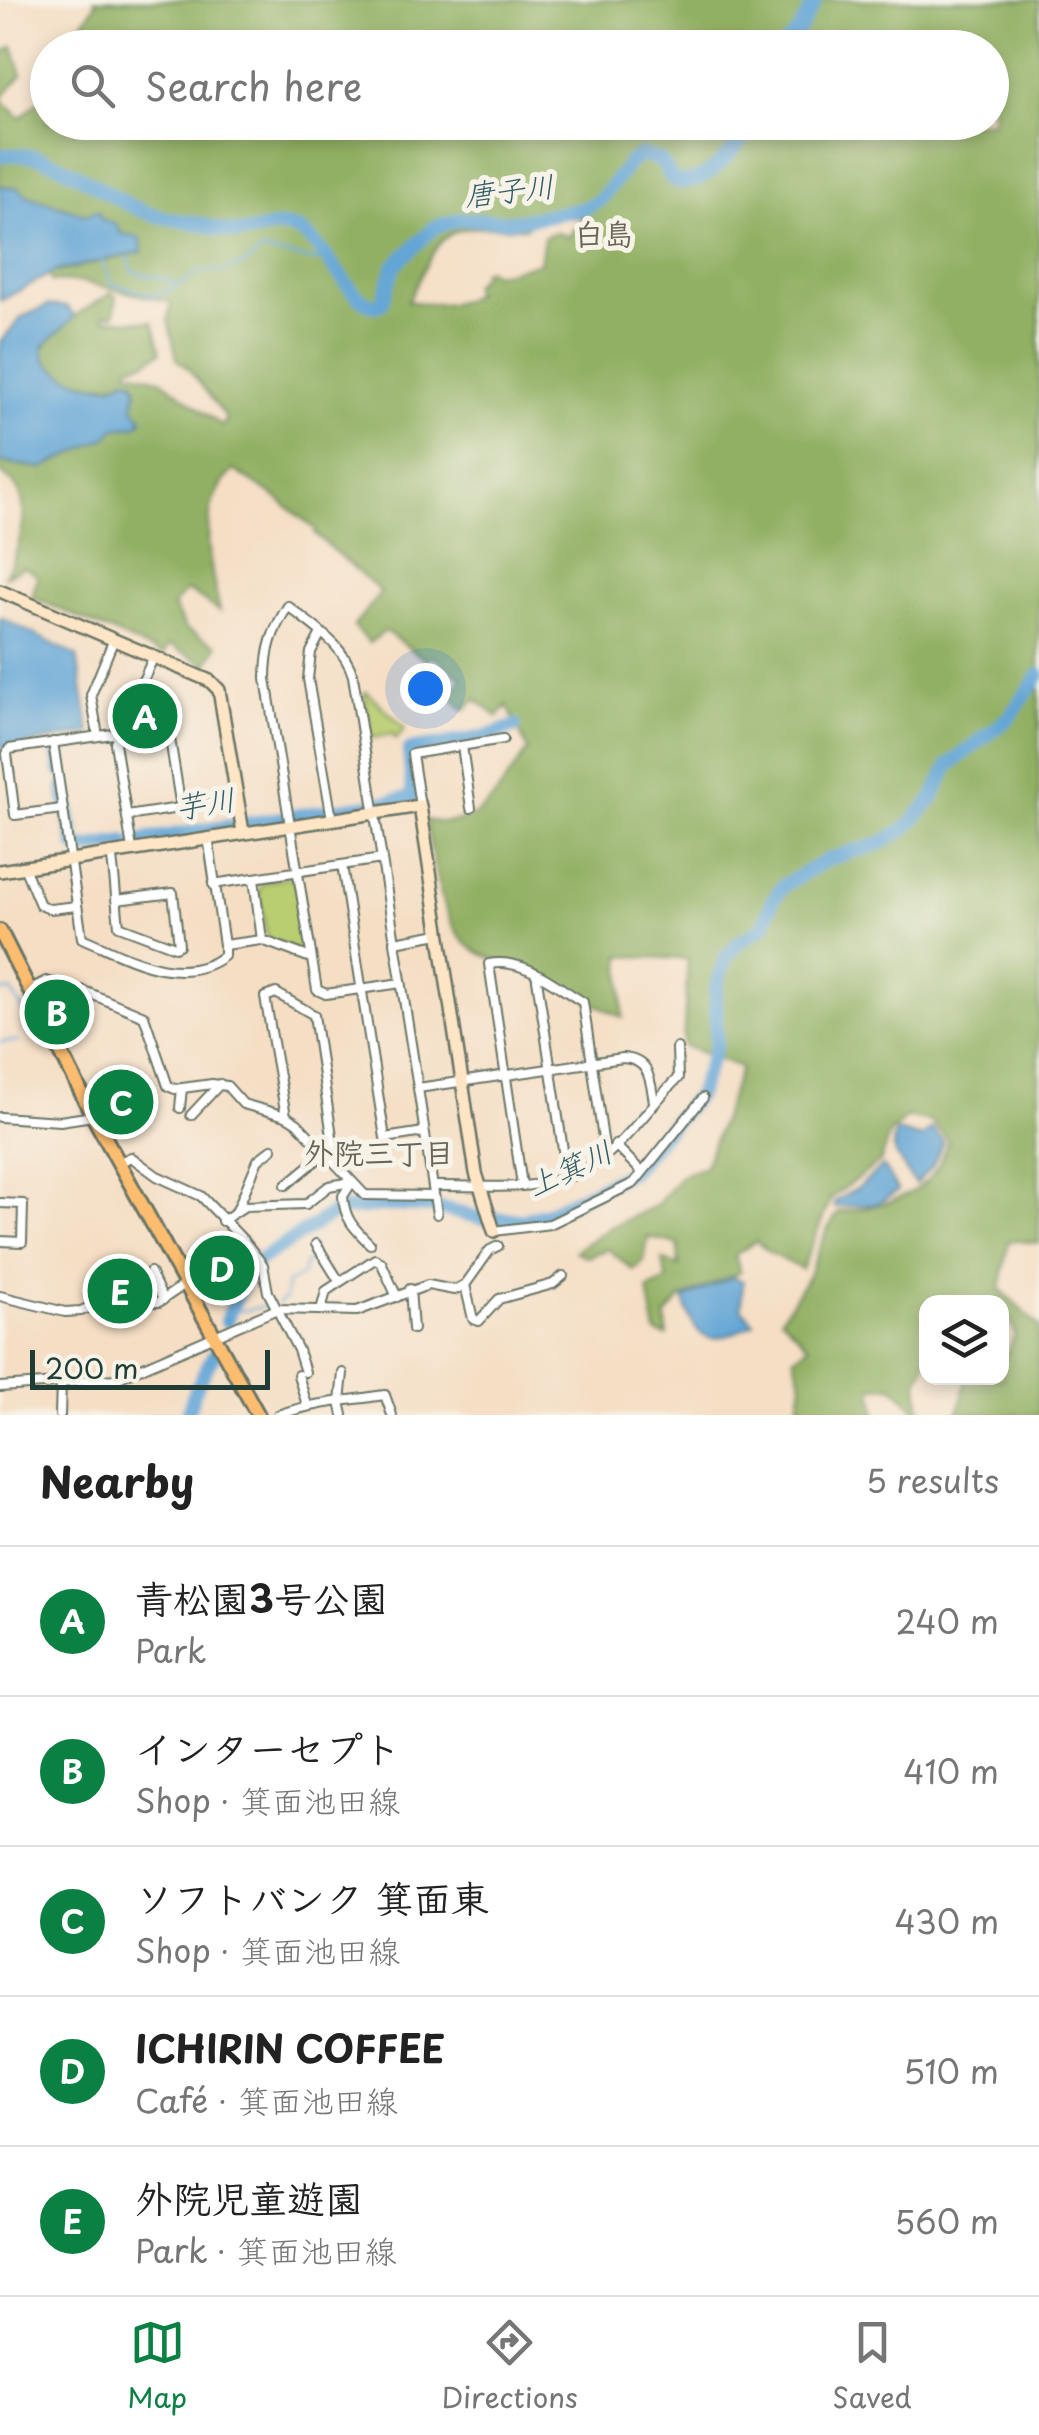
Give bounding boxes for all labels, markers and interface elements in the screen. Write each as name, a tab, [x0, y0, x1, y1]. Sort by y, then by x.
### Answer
search box	[30, 30, 1009, 140]
text: Search here	[145, 57, 362, 114]
icon: search	[65, 58, 120, 113]
water label: 唐子川	[462, 162, 556, 216]
district label: 白島	[574, 210, 634, 255]
your location	[400, 663, 451, 714]
pin: A	[112, 678, 178, 754]
water label: 芋川	[172, 775, 238, 829]
pin: B	[24, 974, 90, 1050]
pin: C	[88, 1064, 154, 1140]
water label: 上箕川	[519, 1128, 619, 1206]
district label: 外院三丁目	[304, 1129, 454, 1174]
pin: D	[190, 1230, 254, 1306]
pin: E	[88, 1254, 152, 1328]
map controls	[919, 1295, 1009, 1385]
button: layers	[919, 1295, 1009, 1385]
scale bar	[30, 1345, 270, 1390]
text: 200 m	[45, 1346, 138, 1389]
text: Nearby	[40, 1449, 194, 1512]
text: 5 results	[866, 1456, 999, 1504]
text: 青松園3号公園	[135, 1569, 388, 1626]
text: A	[60, 1597, 85, 1645]
text: 240 m	[896, 1597, 999, 1645]
text: Park	[135, 1626, 207, 1674]
text: インターセプト	[135, 1719, 401, 1776]
text: B	[62, 1747, 83, 1795]
text: 410 m	[903, 1747, 999, 1795]
text: Shop · 箕面池田線	[135, 1776, 400, 1824]
text: ソフトバンク 箕面東	[135, 1869, 489, 1926]
text: C	[60, 1897, 85, 1945]
text: 430 m	[894, 1897, 999, 1945]
text: Shop · 箕面池田線	[135, 1926, 400, 1974]
text: ICHIRIN COFFEE	[135, 2019, 445, 2076]
text: D	[60, 2047, 85, 2095]
text: 510 m	[903, 2047, 999, 2095]
text: Café · 箕面池田線	[135, 2076, 398, 2124]
text: 外院児童遊園	[135, 2169, 363, 2226]
text: E	[63, 2197, 82, 2245]
text: 560 m	[895, 2197, 999, 2245]
text: Park · 箕面池田線	[135, 2226, 397, 2274]
tab: Map	[127, 2315, 187, 2418]
tab: Directions	[442, 2315, 578, 2418]
tab: Saved	[832, 2315, 912, 2418]

